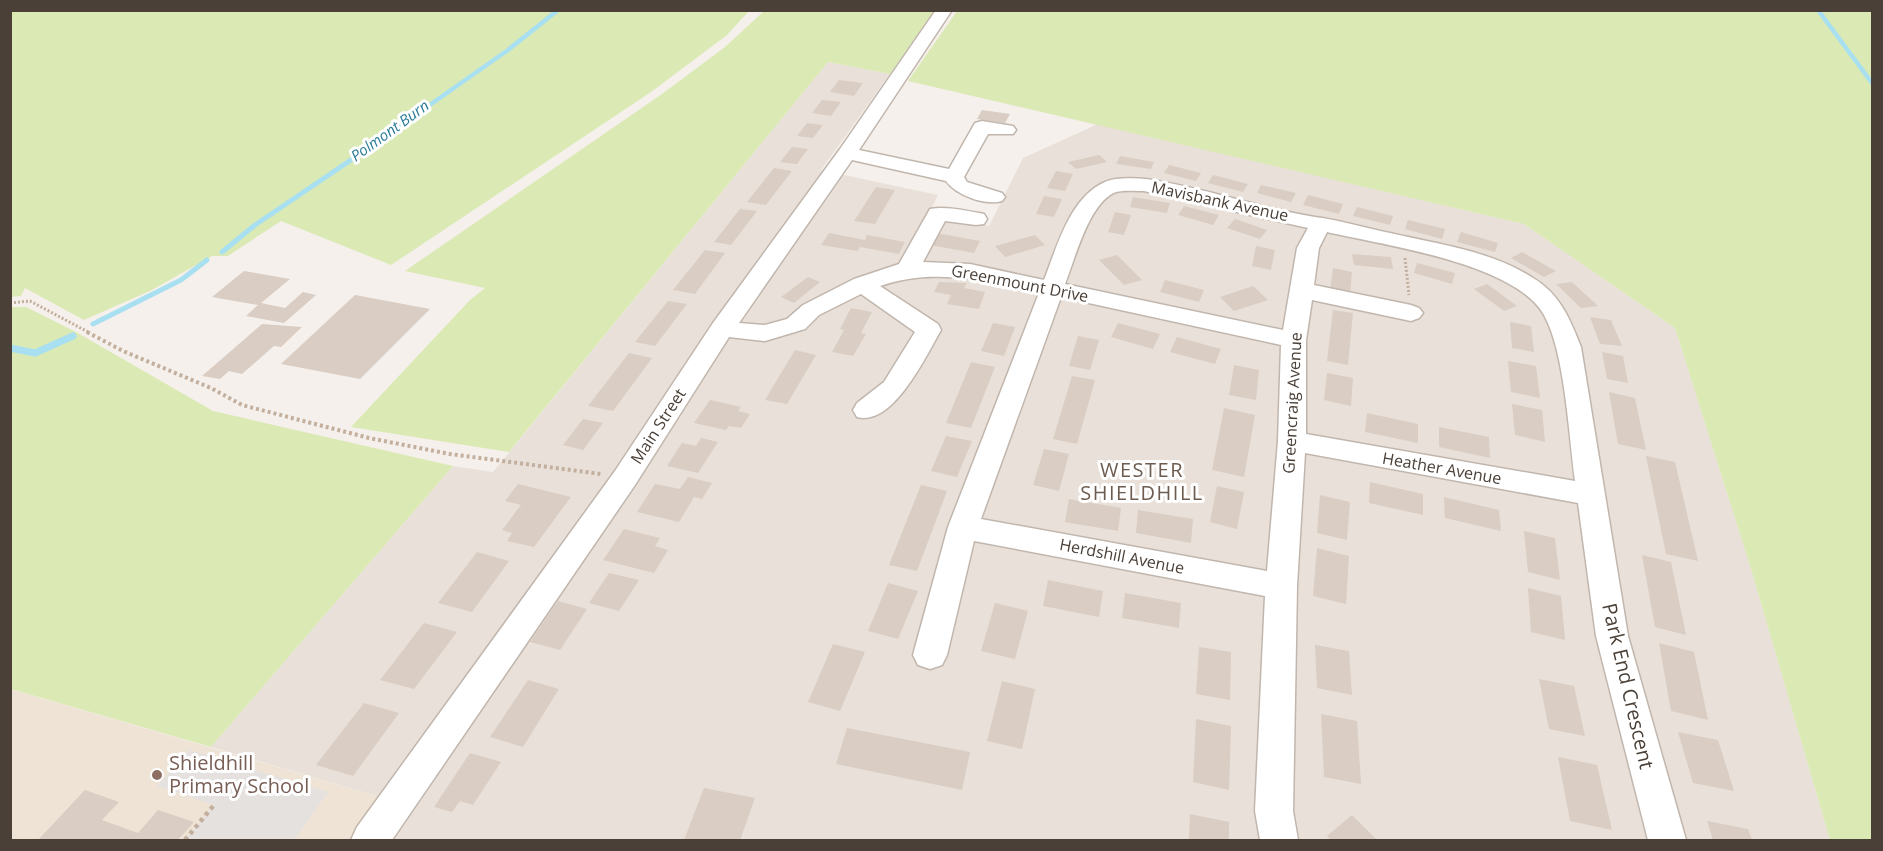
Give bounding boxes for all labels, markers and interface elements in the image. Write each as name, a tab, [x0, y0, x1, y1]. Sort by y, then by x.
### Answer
water label: Polmont Burn	[346, 95, 432, 165]
street label: Mavisbank Avenue	[1149, 176, 1291, 226]
street label: Greenmount Drive	[950, 259, 1090, 307]
street label: Greencraig Avenue	[1277, 332, 1307, 474]
street label: Main Street	[625, 384, 691, 468]
street label: Heather Avenue	[1381, 447, 1503, 489]
district label: WESTER SHIELDHILL	[1080, 456, 1204, 506]
street label: Herdshill Avenue	[1058, 533, 1186, 579]
street label: Park End Crescent	[1596, 600, 1661, 772]
place label: Shieldhill Primary School	[169, 749, 309, 799]
marker: Shieldhill Primary School	[150, 768, 164, 782]

